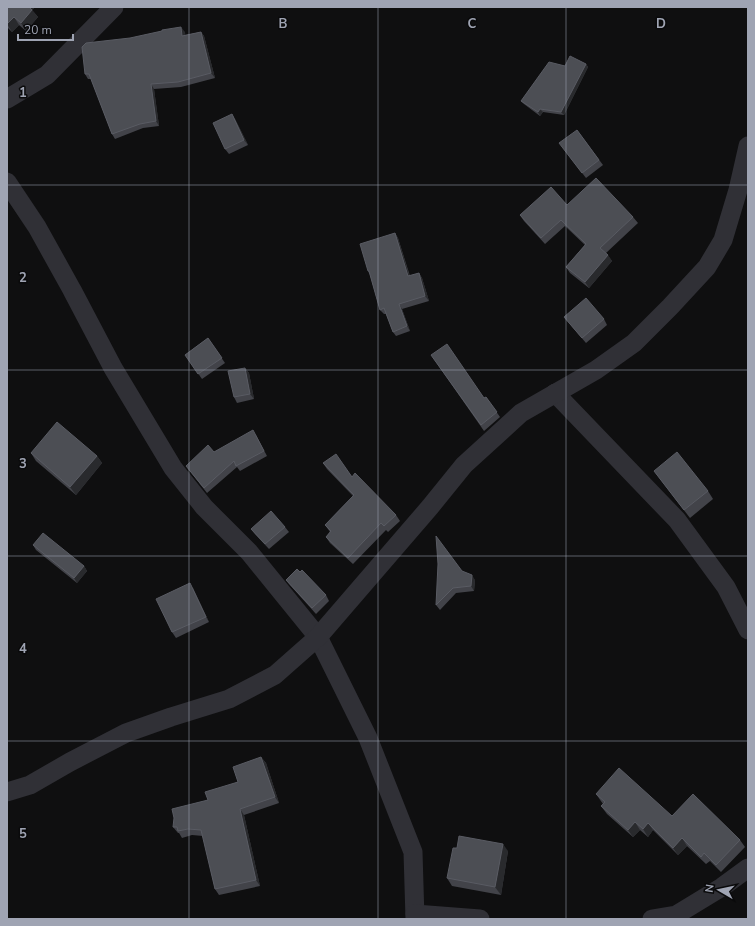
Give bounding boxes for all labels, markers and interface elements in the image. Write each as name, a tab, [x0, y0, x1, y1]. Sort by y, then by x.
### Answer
text: B	[279, 15, 288, 33]
text: C	[468, 15, 477, 33]
text: D	[656, 15, 666, 33]
scale bar	[18, 16, 73, 42]
text: 20 m	[24, 22, 52, 38]
text: 1	[19, 84, 27, 102]
text: 2	[19, 269, 27, 287]
text: 3	[19, 455, 27, 473]
text: 4	[19, 640, 27, 658]
text: 5	[19, 825, 27, 843]
north arrow	[699, 870, 739, 910]
text: N	[702, 883, 718, 894]

